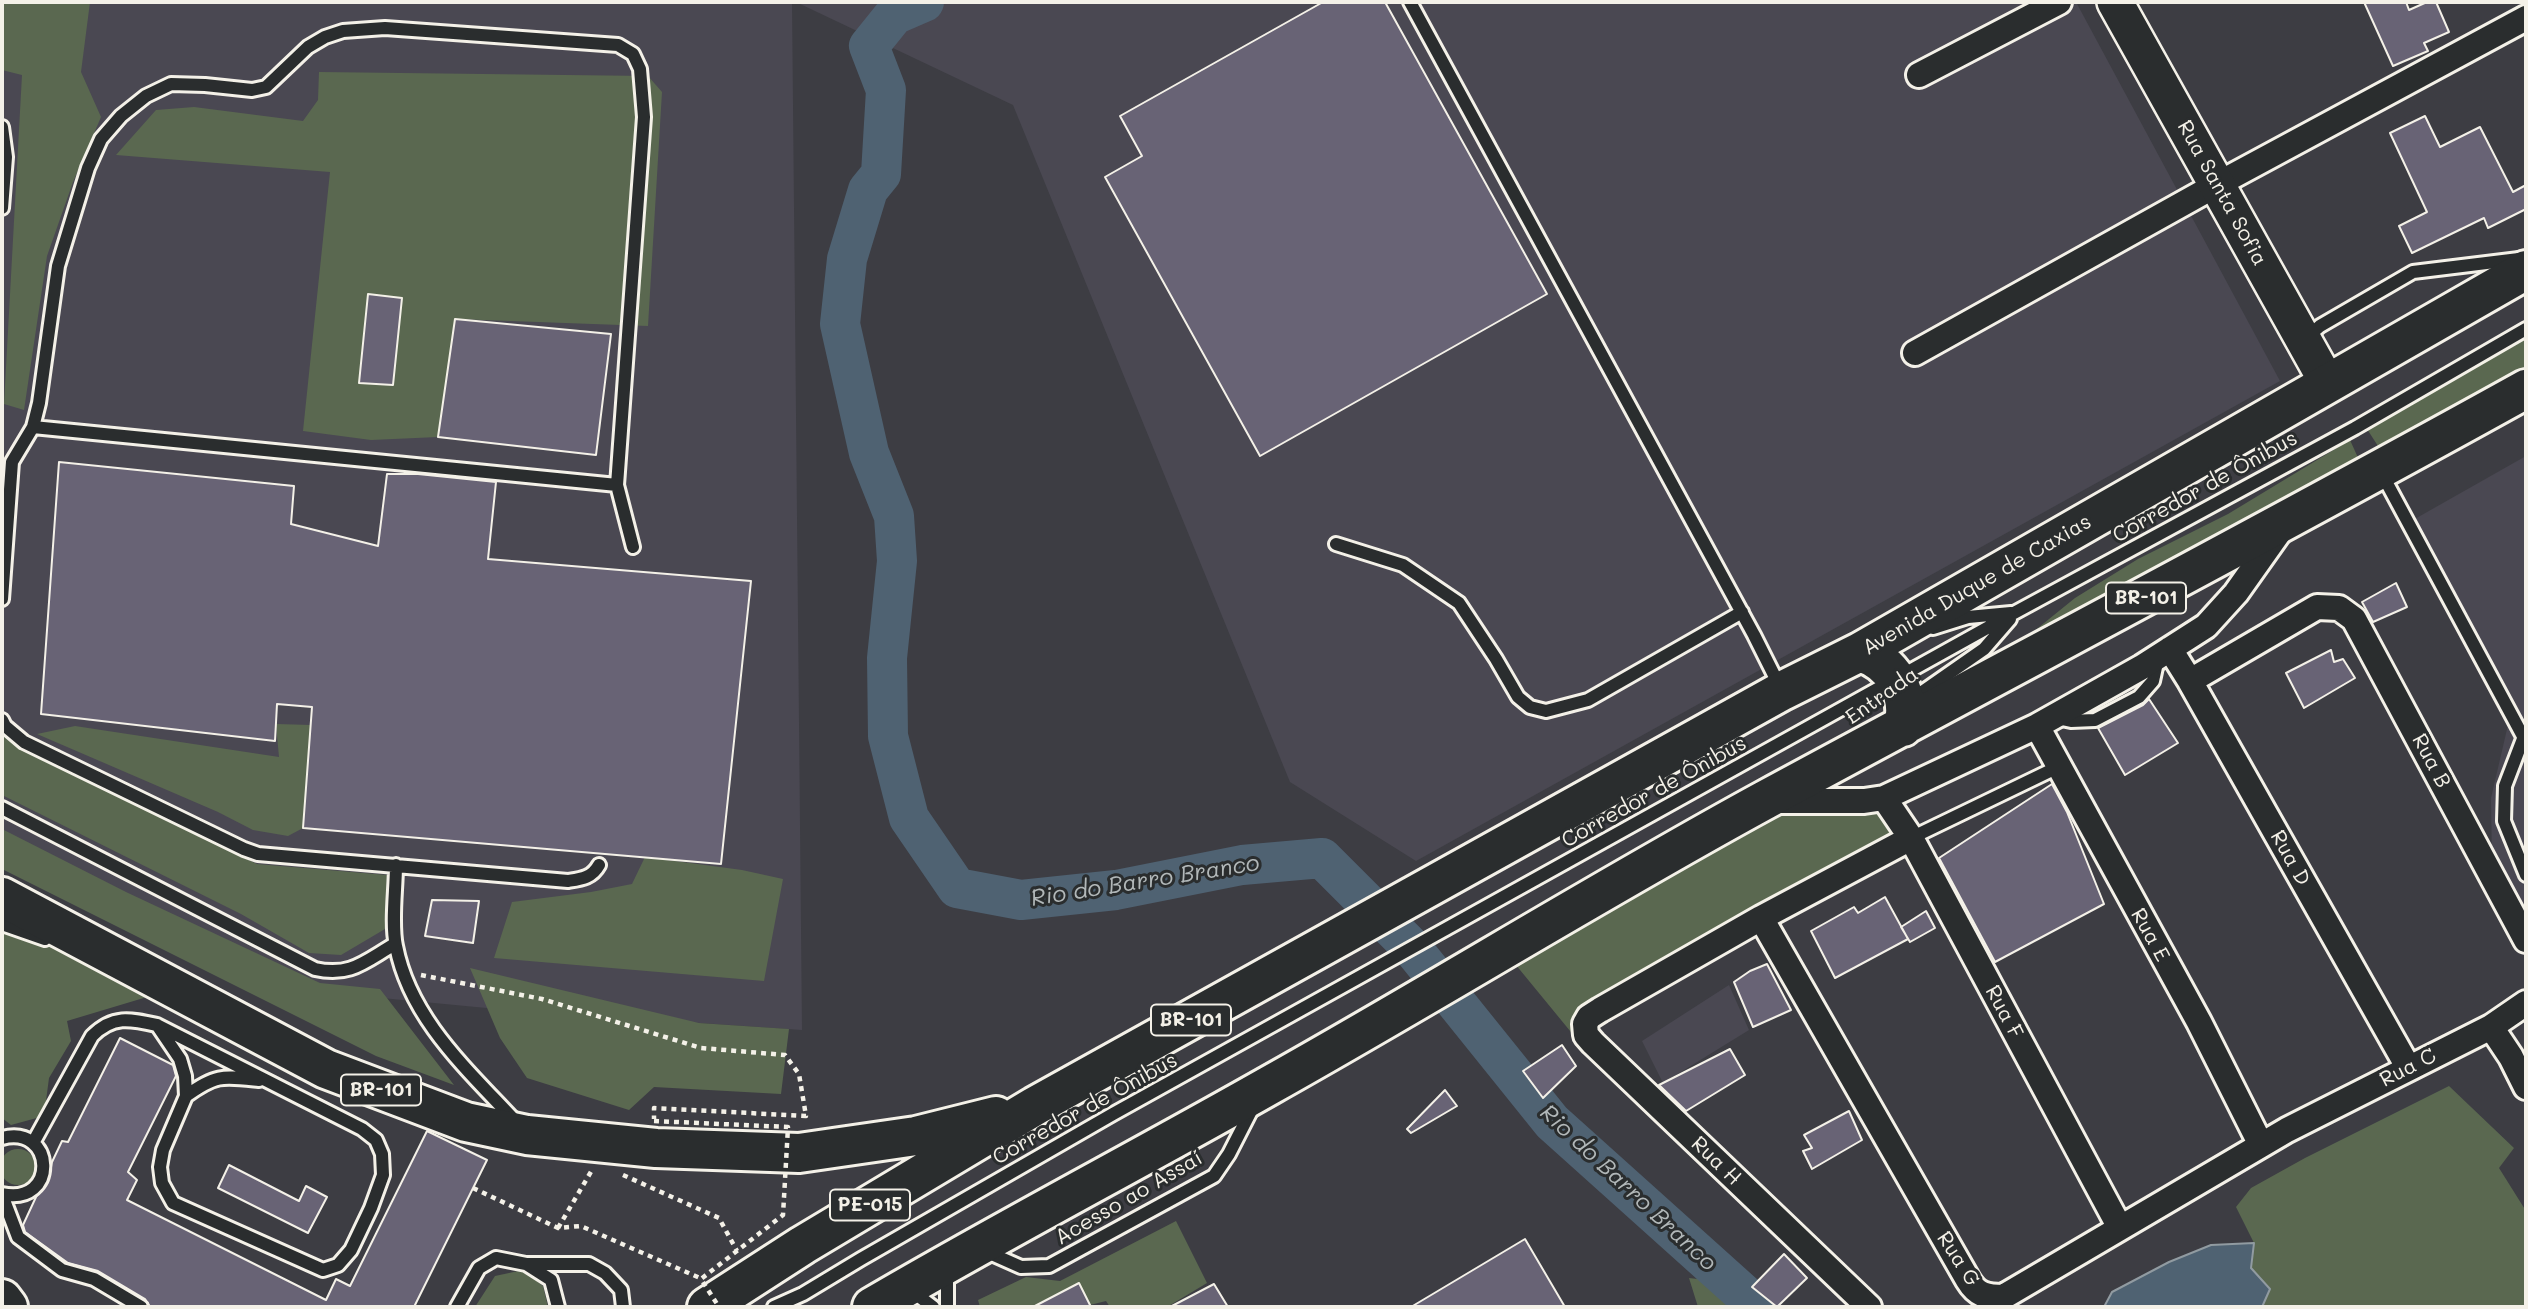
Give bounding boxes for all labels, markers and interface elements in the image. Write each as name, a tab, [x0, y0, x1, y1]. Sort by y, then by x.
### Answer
street label: Rua Santa Sofia	[2172, 116, 2272, 270]
street label: Corredor de Ônibus	[2108, 426, 2302, 548]
street label: Avenida Duque de Caxias	[1858, 509, 2096, 661]
road number: BR-101	[2106, 582, 2186, 614]
street label: Entrada	[1841, 662, 1923, 730]
street label: Rua B	[2406, 730, 2456, 792]
street label: Corredor de Ônibus	[1557, 731, 1751, 853]
street label: Rua D	[2265, 826, 2315, 890]
water label: Rio do Barro Branco	[1029, 849, 1261, 913]
street label: Rua E	[2125, 904, 2175, 966]
street label: Rua F	[1980, 981, 2028, 1043]
road number: BR-101	[1151, 1004, 1231, 1036]
street label: Rua C	[2376, 1043, 2440, 1093]
street label: Corredor de Ônibus	[988, 1048, 1182, 1170]
road number: BR-101	[341, 1074, 421, 1106]
water label: Rio do Barro Branco	[1534, 1099, 1722, 1277]
street label: Rua H	[1686, 1131, 1746, 1191]
street label: Acesso ao Assaí	[1051, 1146, 1207, 1250]
road number: PE-015	[830, 1190, 910, 1220]
street label: Rua G	[1931, 1227, 1985, 1291]

